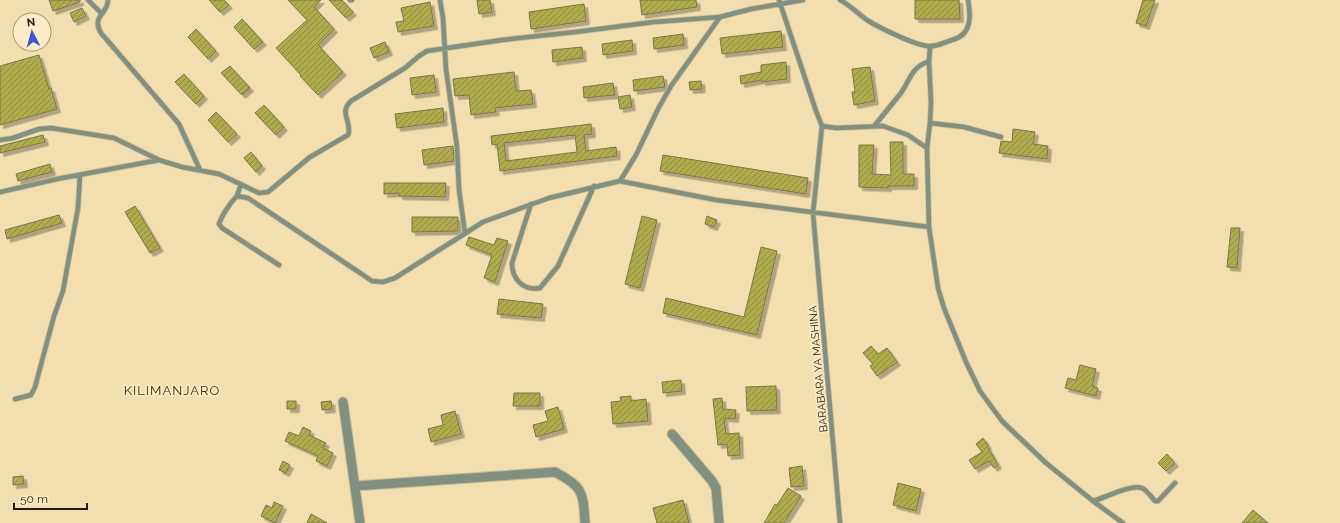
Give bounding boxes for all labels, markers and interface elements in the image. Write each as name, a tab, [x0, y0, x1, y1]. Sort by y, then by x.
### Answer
north arrow	[12, 12, 52, 52]
text: N	[26, 16, 36, 29]
street label: BARABARA YA MASHINA	[806, 305, 831, 433]
district label: KILIMANJARO	[124, 383, 220, 398]
scale bar	[14, 485, 87, 511]
text: 50 m	[20, 492, 48, 506]

